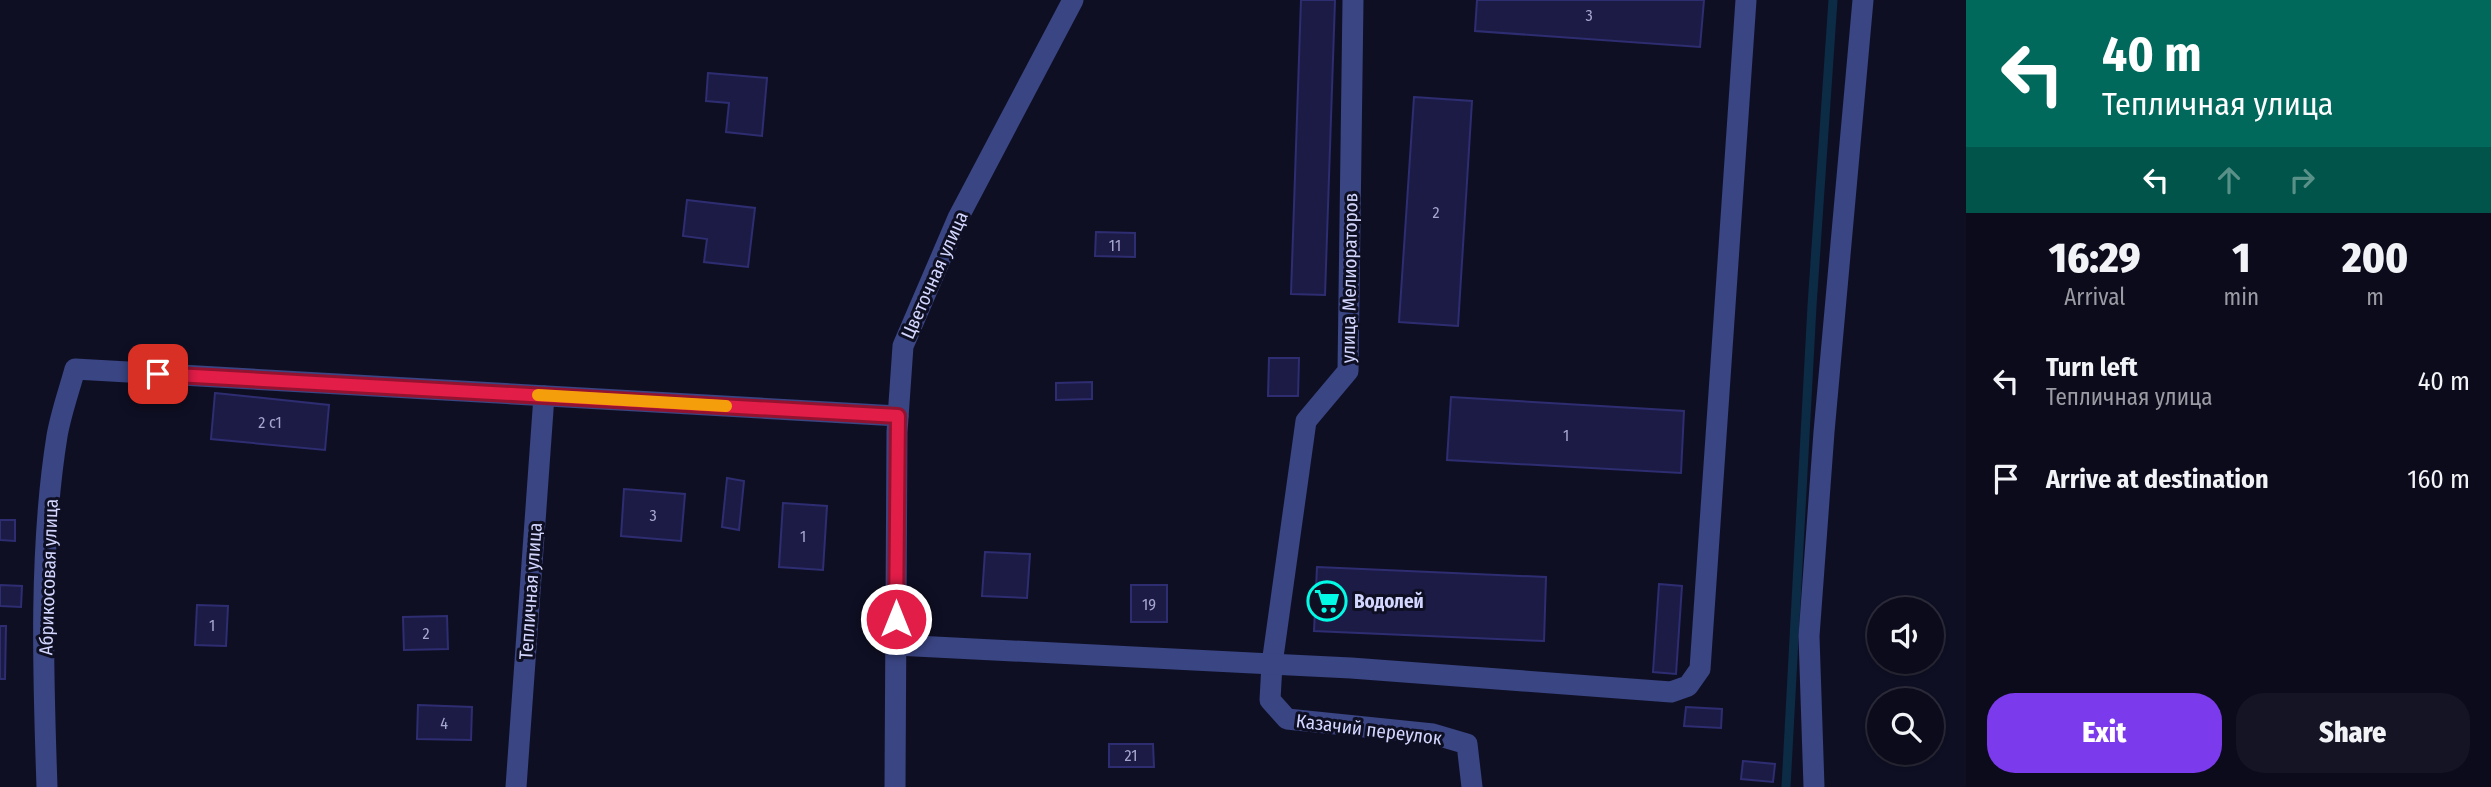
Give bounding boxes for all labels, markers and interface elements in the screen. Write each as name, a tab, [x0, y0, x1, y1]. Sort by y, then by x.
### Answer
house number: 3	[1585, 6, 1593, 25]
text: 40 m	[2102, 25, 2202, 84]
icon: left	[1987, 28, 2078, 119]
text: Тепличная улица	[2102, 85, 2334, 123]
icon: left	[2137, 161, 2175, 199]
icon: ahead	[2210, 161, 2248, 199]
icon: right	[2283, 161, 2321, 199]
street label: улица Мелиораторов	[1337, 193, 1362, 363]
house number: 2	[1432, 203, 1440, 222]
street label: Цветочная улица	[896, 208, 973, 343]
text: 16:29	[2049, 233, 2141, 283]
text: 1	[2232, 233, 2250, 283]
text: 200	[2342, 233, 2408, 283]
house number: 11	[1109, 236, 1121, 255]
text: Arrival	[2064, 283, 2125, 311]
text: min	[2224, 283, 2259, 311]
text: m	[2366, 283, 2384, 311]
pin	[128, 344, 188, 404]
text: Turn left	[2046, 352, 2138, 383]
icon: arrive	[139, 355, 177, 393]
icon: left	[1987, 362, 2025, 400]
text: 40 m	[2418, 366, 2470, 397]
text: Тепличная улица	[2046, 383, 2212, 411]
house number: 2 с1	[258, 413, 282, 432]
house number: 1	[1563, 426, 1569, 445]
icon: arrive	[1987, 460, 2025, 498]
text: Arrive at destination	[2046, 464, 2269, 495]
text: 160 m	[2407, 464, 2470, 495]
street label: Абрикосовая улица	[34, 498, 63, 656]
house number: 3	[649, 506, 657, 525]
street label: Тепличная улица	[514, 522, 547, 660]
house number: 1	[800, 527, 806, 546]
supermarket icon: Водолей	[1306, 580, 1348, 622]
position arrow	[859, 582, 933, 656]
place label: Водолей	[1354, 590, 1424, 613]
house number: 19	[1142, 595, 1156, 614]
map controls	[1867, 597, 1944, 765]
button: sound	[1867, 597, 1944, 674]
house number: 1	[209, 616, 215, 635]
house number: 2	[422, 624, 430, 643]
button: search	[1867, 688, 1944, 765]
button: Exit	[1987, 693, 2222, 773]
button: Share	[2236, 693, 2470, 773]
street label: Казачий переулок	[1295, 709, 1443, 750]
house number: 4	[440, 714, 448, 733]
house number: 21	[1125, 746, 1137, 765]

